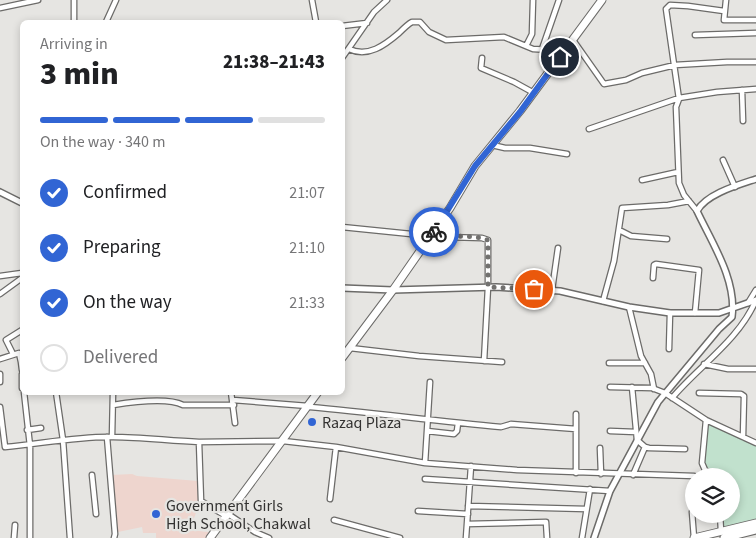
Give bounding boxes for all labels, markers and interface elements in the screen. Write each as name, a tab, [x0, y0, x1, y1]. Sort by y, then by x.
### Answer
text: Arriving in	[40, 33, 108, 55]
pin	[539, 36, 581, 78]
icon: home	[546, 43, 574, 71]
text: 21:38–21:43	[223, 49, 325, 76]
text: 3 min	[40, 51, 119, 97]
text: On the way · 340 m	[40, 131, 165, 153]
icon: check	[40, 179, 68, 207]
text: Confirmed	[83, 179, 167, 206]
text: 21:07	[289, 182, 325, 204]
courier	[409, 207, 459, 257]
icon: bike	[420, 218, 448, 246]
icon: check	[40, 234, 68, 262]
text: Preparing	[83, 234, 161, 261]
text: 21:10	[289, 237, 325, 259]
pin	[513, 268, 555, 310]
icon: bag	[520, 275, 548, 303]
icon: check	[40, 289, 68, 317]
text: On the way	[83, 289, 172, 316]
text: 21:33	[289, 292, 325, 314]
text: Delivered	[83, 344, 158, 371]
place label: Razaq Plaza	[322, 412, 401, 434]
marker: Razaq Plaza	[306, 416, 318, 428]
map controls	[685, 468, 740, 523]
button: layers	[685, 468, 740, 523]
place label: Government Girls High School, Chakwal	[166, 495, 311, 535]
marker: Government Girls High School, Chakwal	[150, 508, 162, 520]

